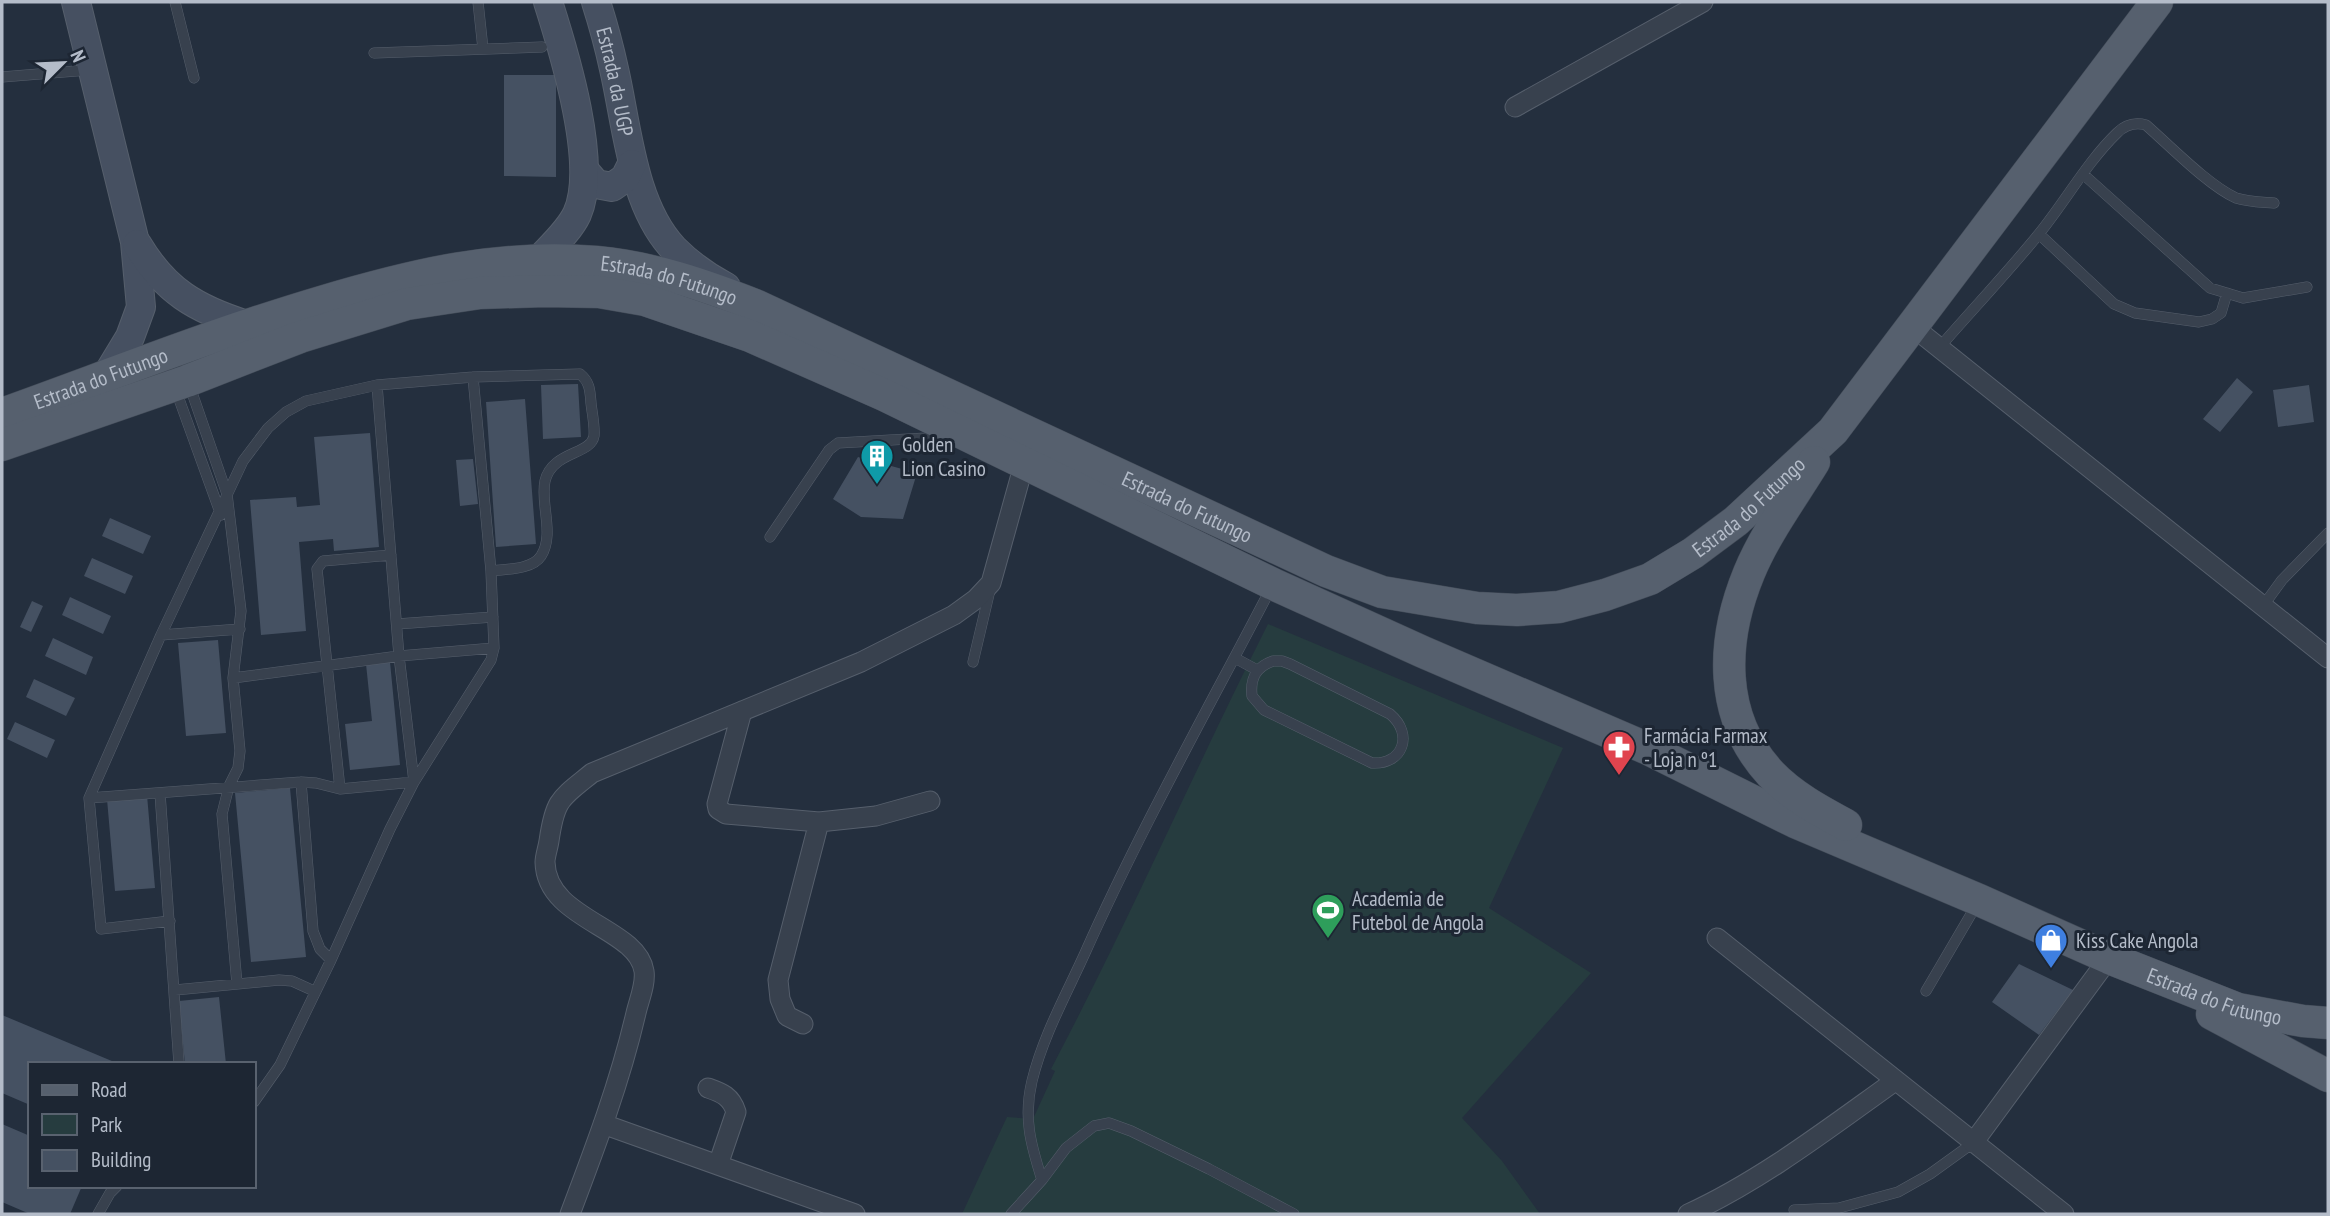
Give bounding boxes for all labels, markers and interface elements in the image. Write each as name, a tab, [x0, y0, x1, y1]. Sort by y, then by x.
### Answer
street label: Estrada da UGP	[591, 24, 640, 138]
north arrow	[28, 28, 98, 98]
text: N	[65, 47, 92, 66]
street label: Estrada do Futungo	[599, 249, 741, 311]
street label: Estrada do Futungo	[30, 341, 171, 415]
place label: Golden Lion Casino	[902, 431, 986, 482]
building icon: Golden Lion Casino	[858, 437, 896, 486]
street label: Estrada do Futungo	[1686, 451, 1810, 563]
street label: Estrada do Futungo	[1118, 464, 1257, 548]
place label: Farmácia Farmax - Loja n º1	[1644, 722, 1768, 773]
pharmacy icon: Farmácia Farmax - Loja n º1	[1600, 728, 1638, 777]
place label: Academia de Futebol de Angola	[1352, 885, 1484, 936]
sports icon: Academia de Futebol de Angola	[1309, 891, 1347, 940]
shop icon: Kiss Cake Angola	[2032, 921, 2070, 970]
place label: Kiss Cake Angola	[2076, 927, 2198, 954]
street label: Estrada do Futungo	[2143, 961, 2284, 1030]
legend	[28, 1062, 256, 1188]
text: Road	[91, 1076, 127, 1103]
text: Park	[91, 1111, 122, 1138]
text: Building	[91, 1146, 151, 1173]

